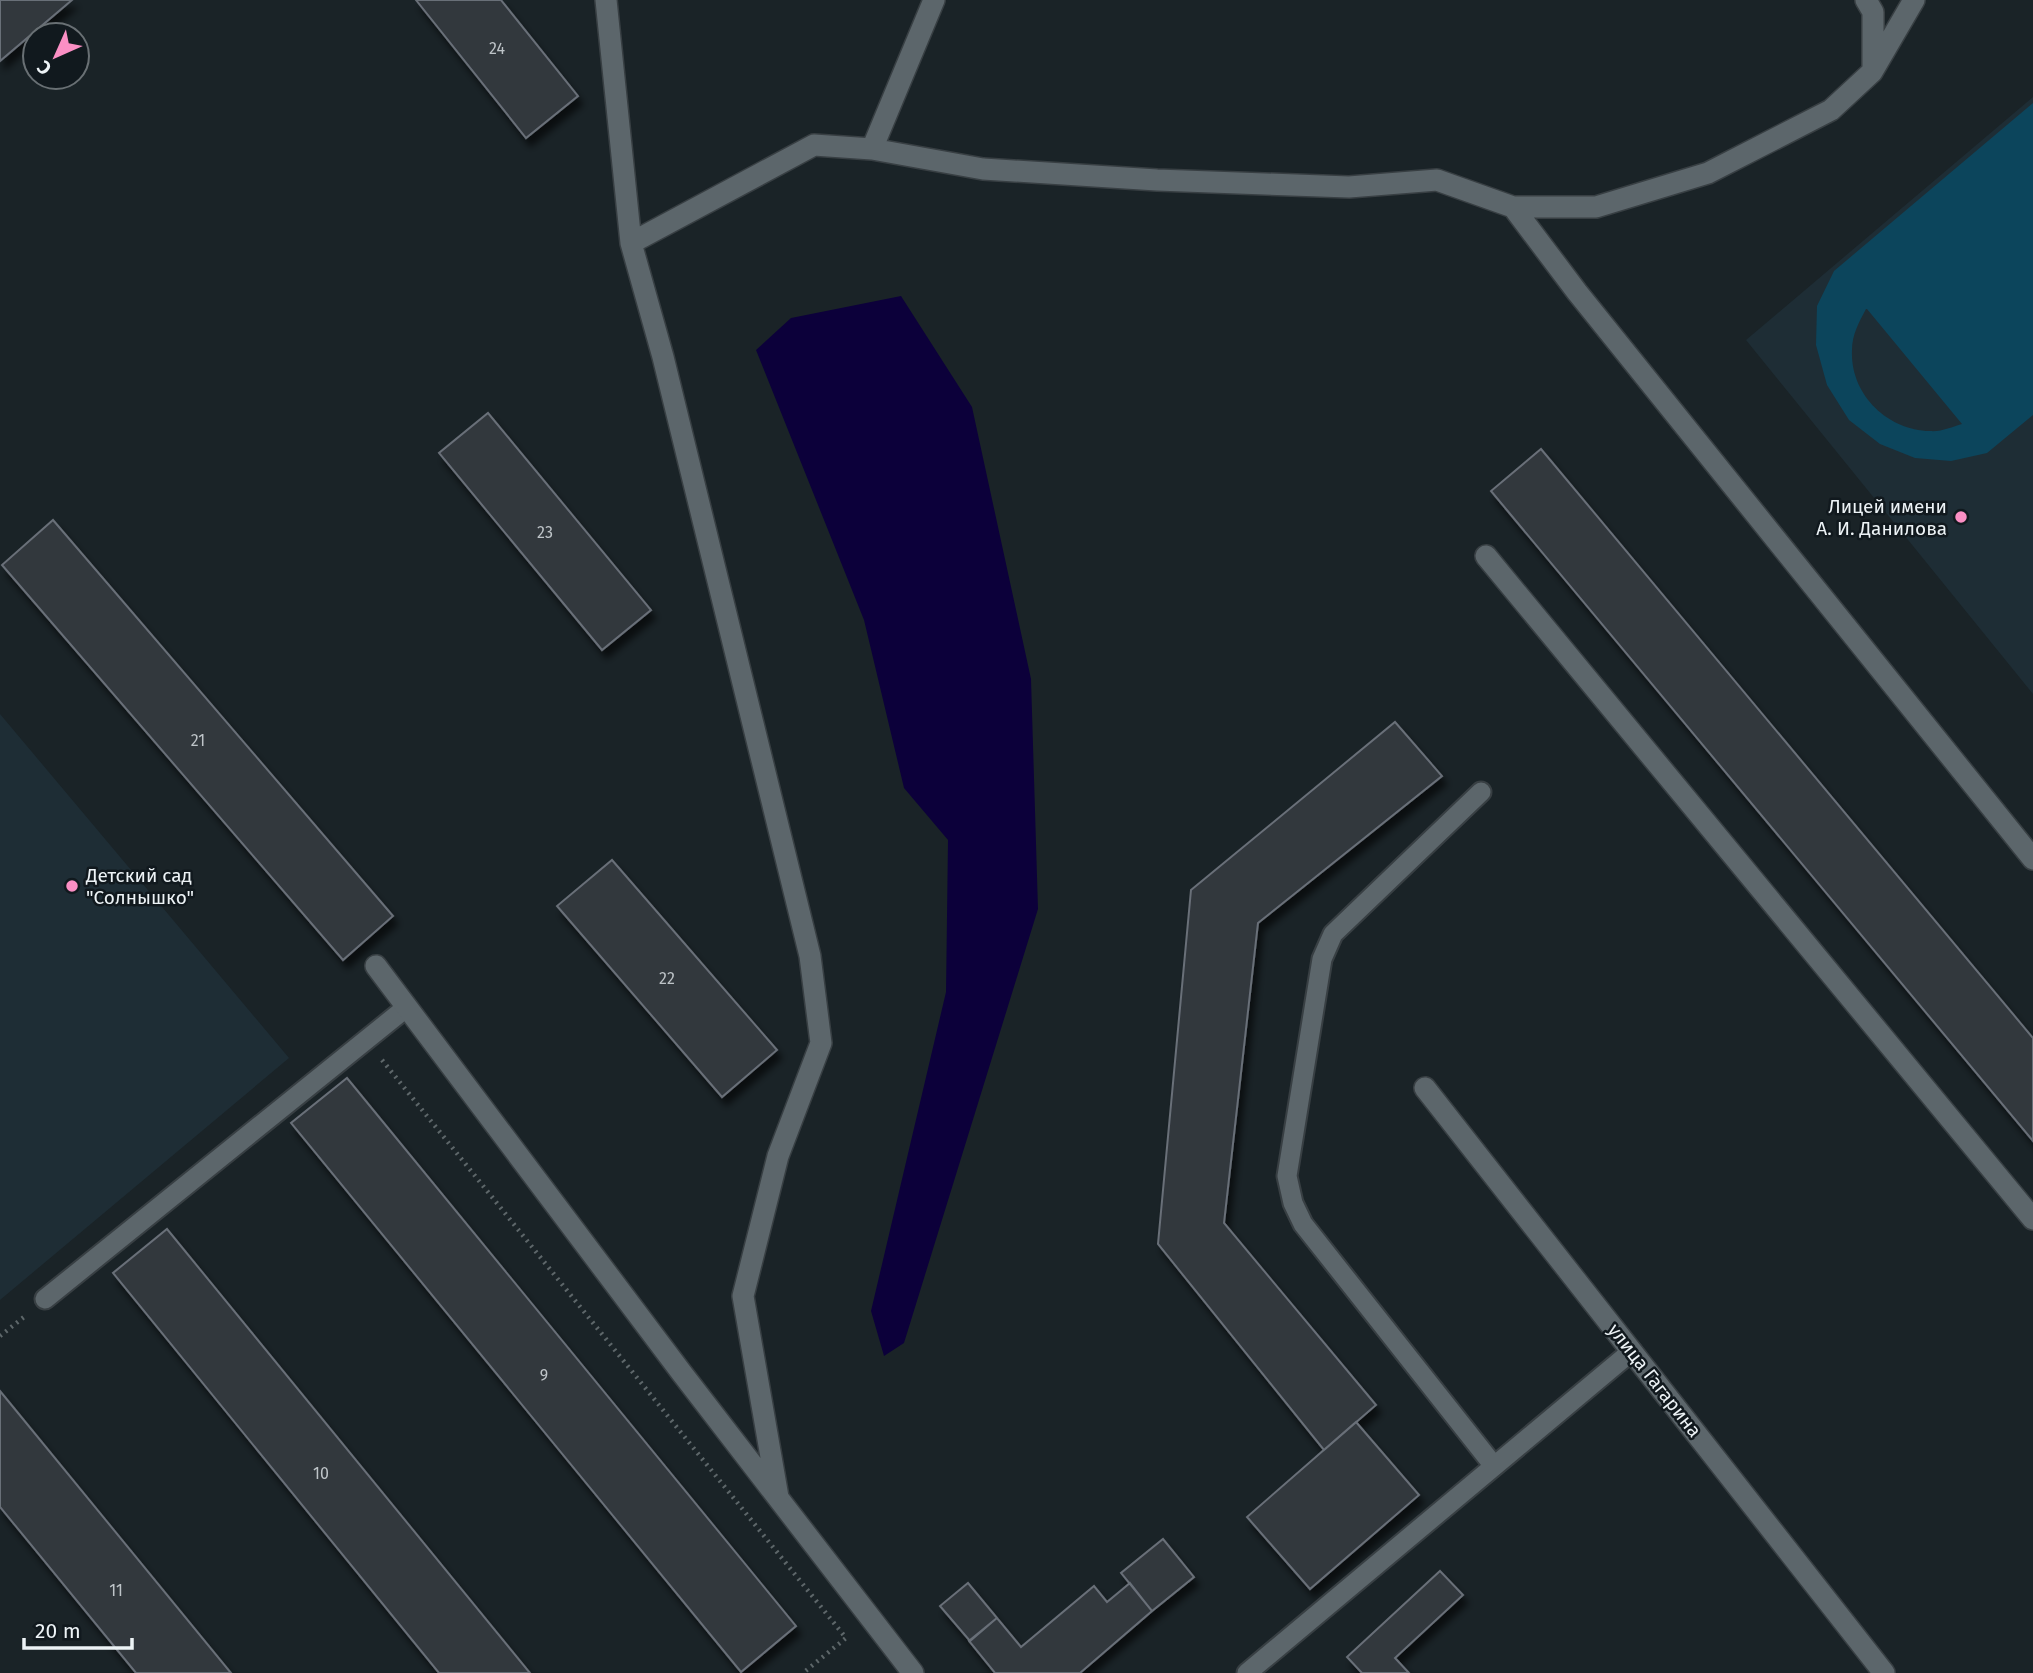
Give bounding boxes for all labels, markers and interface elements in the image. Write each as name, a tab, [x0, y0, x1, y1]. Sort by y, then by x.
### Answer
north arrow	[21, 21, 91, 91]
house number: 24	[489, 39, 505, 58]
text: С	[32, 56, 56, 80]
place label: Лицей имени А. И. Данилова	[1816, 495, 1947, 540]
marker: Лицей имени А. И. Данилова	[1953, 509, 1969, 525]
house number: 23	[537, 523, 553, 542]
house number: 21	[191, 731, 205, 750]
place label: Детский сад "Солнышко"	[85, 864, 194, 909]
marker: Детский сад "Солнышко"	[64, 878, 80, 894]
house number: 22	[659, 969, 675, 988]
street label: улица Гагарина	[1603, 1319, 1706, 1442]
house number: 9	[540, 1366, 548, 1385]
house number: 10	[313, 1464, 329, 1483]
house number: 11	[109, 1581, 123, 1600]
scale bar	[24, 1606, 133, 1650]
text: 20 m	[35, 1618, 81, 1644]

